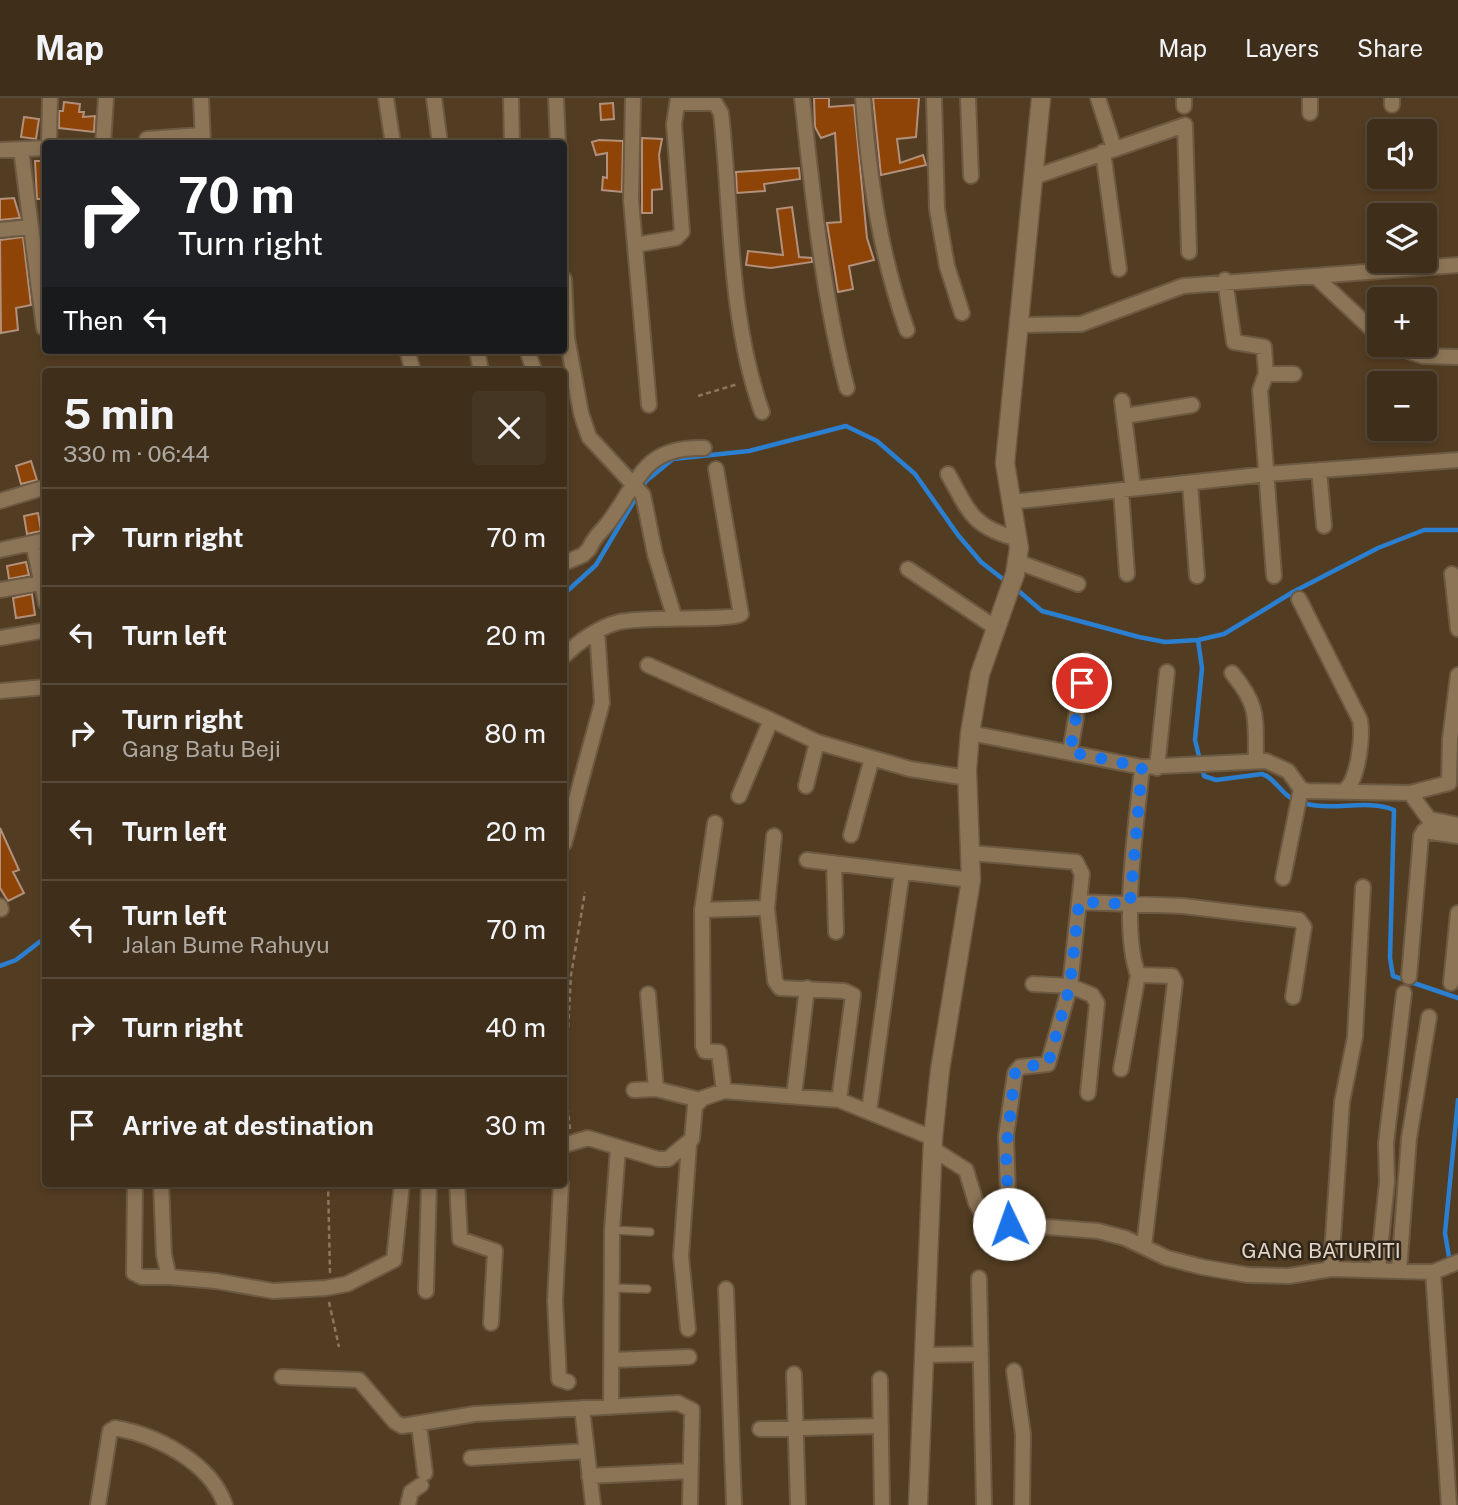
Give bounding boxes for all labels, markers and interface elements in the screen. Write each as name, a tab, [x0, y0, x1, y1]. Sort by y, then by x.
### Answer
text: Map	[35, 29, 104, 67]
text: Map	[1158, 34, 1207, 62]
text: Layers	[1245, 34, 1319, 62]
text: Share	[1357, 34, 1423, 62]
map controls	[1367, 119, 1437, 441]
button: sound	[1367, 119, 1437, 189]
text: 70 m	[178, 166, 295, 224]
icon: right	[63, 168, 154, 259]
button: layers	[1367, 203, 1437, 273]
text: Turn right	[178, 225, 323, 262]
button: +	[1367, 287, 1437, 357]
icon: left	[137, 301, 175, 339]
text: Then	[63, 305, 123, 336]
button: −	[1367, 371, 1437, 441]
text: 5 min	[63, 389, 175, 438]
button: close	[472, 391, 546, 465]
text: 330 m · 06:44	[63, 440, 210, 467]
icon: right	[63, 518, 101, 556]
text: Turn right	[122, 522, 244, 553]
text: 70 m	[486, 522, 546, 553]
icon: left	[63, 616, 101, 654]
text: Turn left	[122, 620, 227, 651]
text: 20 m	[486, 620, 546, 651]
pin	[1052, 653, 1112, 713]
icon: arrive	[1063, 664, 1101, 702]
text: Turn right	[122, 704, 244, 735]
icon: right	[63, 714, 101, 752]
text: 80 m	[485, 718, 546, 749]
text: Gang Batu Beji	[122, 735, 281, 762]
icon: left	[63, 812, 101, 850]
text: Turn left	[122, 816, 227, 847]
text: 20 m	[486, 816, 546, 847]
text: Turn left	[122, 900, 227, 931]
icon: left	[63, 910, 101, 948]
text: 70 m	[486, 914, 546, 945]
text: Jalan Bume Rahuyu	[122, 931, 330, 958]
icon: right	[63, 1008, 101, 1046]
text: Turn right	[122, 1012, 244, 1043]
text: 40 m	[485, 1012, 546, 1043]
icon: arrive	[63, 1106, 101, 1144]
text: Arrive at destination	[122, 1110, 374, 1141]
text: 30 m	[485, 1110, 546, 1141]
position arrow	[972, 1187, 1046, 1261]
street label: GANG BATURITI	[1241, 1238, 1401, 1263]

